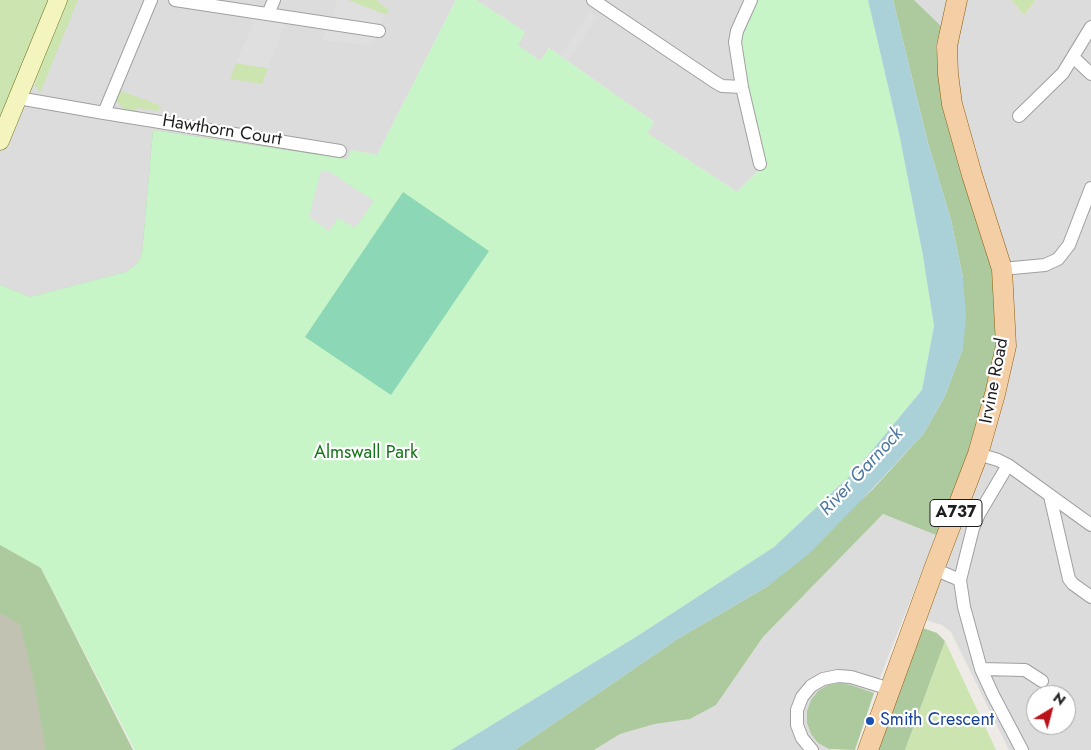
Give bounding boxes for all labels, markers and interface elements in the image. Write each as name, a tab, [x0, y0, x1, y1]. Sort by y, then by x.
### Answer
street label: Hawthorn Court	[161, 111, 283, 151]
street label: Irvine Road	[976, 336, 1014, 426]
water label: River Garnock	[815, 423, 909, 521]
park label: Almswall Park	[314, 443, 418, 465]
road number: A737	[930, 499, 982, 526]
north arrow	[1026, 685, 1076, 735]
text: N	[1049, 687, 1070, 710]
place label: Smith Crescent	[880, 710, 994, 732]
marker: Smith Crescent	[864, 715, 876, 727]

